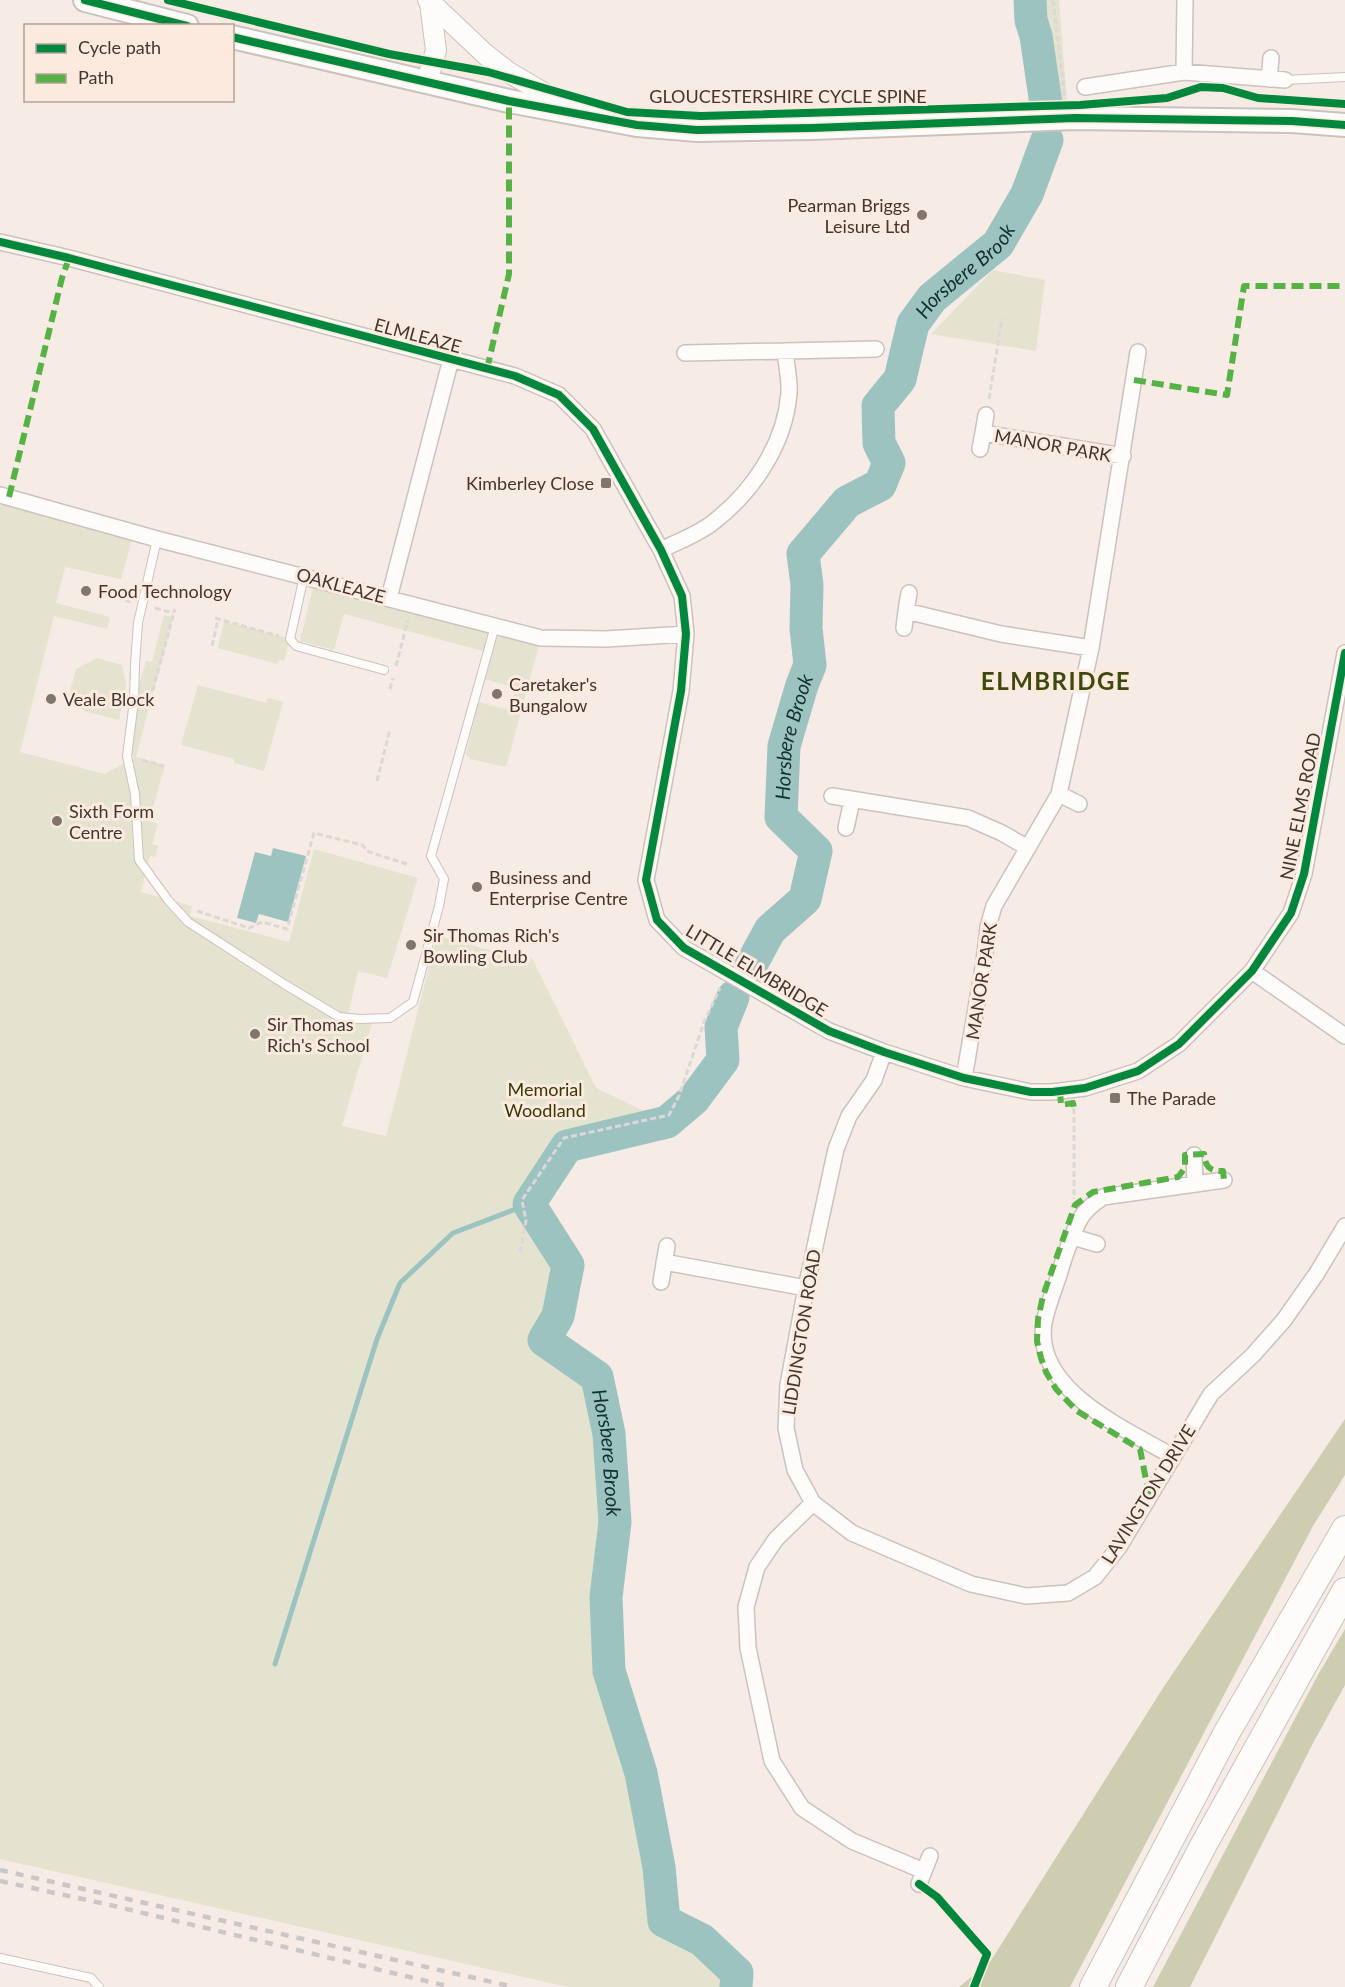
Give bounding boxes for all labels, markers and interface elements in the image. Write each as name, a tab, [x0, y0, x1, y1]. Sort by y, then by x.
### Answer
legend	[24, 24, 234, 102]
text: Cycle path	[78, 36, 161, 58]
text: Path	[78, 66, 114, 88]
street label: GLOUCESTERSHIRE CYCLE SPINE	[649, 85, 927, 107]
place label: Pearman Briggs Leisure Ltd	[787, 194, 910, 237]
marker: Pearman Briggs Leisure Ltd	[915, 208, 929, 222]
water label: Horsbere Brook	[910, 219, 1020, 322]
street label: ELMLEAZE	[372, 313, 464, 357]
street label: MANOR PARK	[993, 424, 1113, 466]
place label: Kimberley Close	[466, 472, 594, 494]
marker: Kimberley Close	[599, 476, 613, 490]
street label: OAKLEAZE	[294, 563, 388, 607]
place label: Food Technology	[98, 580, 233, 602]
marker: Food Technology	[79, 584, 93, 598]
district label: ELMBRIDGE	[981, 666, 1131, 695]
water label: Horsbere Brook	[770, 670, 817, 800]
place label: Caretaker's Bungalow	[509, 673, 597, 716]
marker: Caretaker's Bungalow	[490, 687, 504, 701]
place label: Veale Block	[63, 688, 155, 710]
marker: Veale Block	[44, 692, 58, 706]
street label: NINE ELMS ROAD	[1275, 731, 1325, 881]
place label: Sixth Form Centre	[69, 800, 154, 843]
marker: Sixth Form Centre	[50, 814, 64, 828]
place label: Business and Enterprise Centre	[489, 866, 628, 909]
marker: Business and Enterprise Centre	[470, 880, 484, 894]
street label: LITTLE ELMBRIDGE	[682, 919, 832, 1021]
street label: MANOR PARK	[961, 921, 1001, 1041]
place label: Sir Thomas Rich's Bowling Club	[423, 924, 560, 967]
marker: Sir Thomas Rich's Bowling Club	[404, 938, 418, 952]
place label: Sir Thomas Rich's School	[267, 1013, 370, 1056]
marker: Sir Thomas Rich's School	[248, 1027, 262, 1041]
park label: Memorial Woodland	[504, 1078, 586, 1121]
place label: The Parade	[1127, 1087, 1216, 1109]
marker: The Parade	[1108, 1091, 1122, 1105]
street label: LIDDINGTON ROAD	[777, 1248, 825, 1416]
water label: Horsbere Brook	[588, 1387, 627, 1518]
street label: LAVINGTON DRIVE	[1096, 1420, 1200, 1568]

